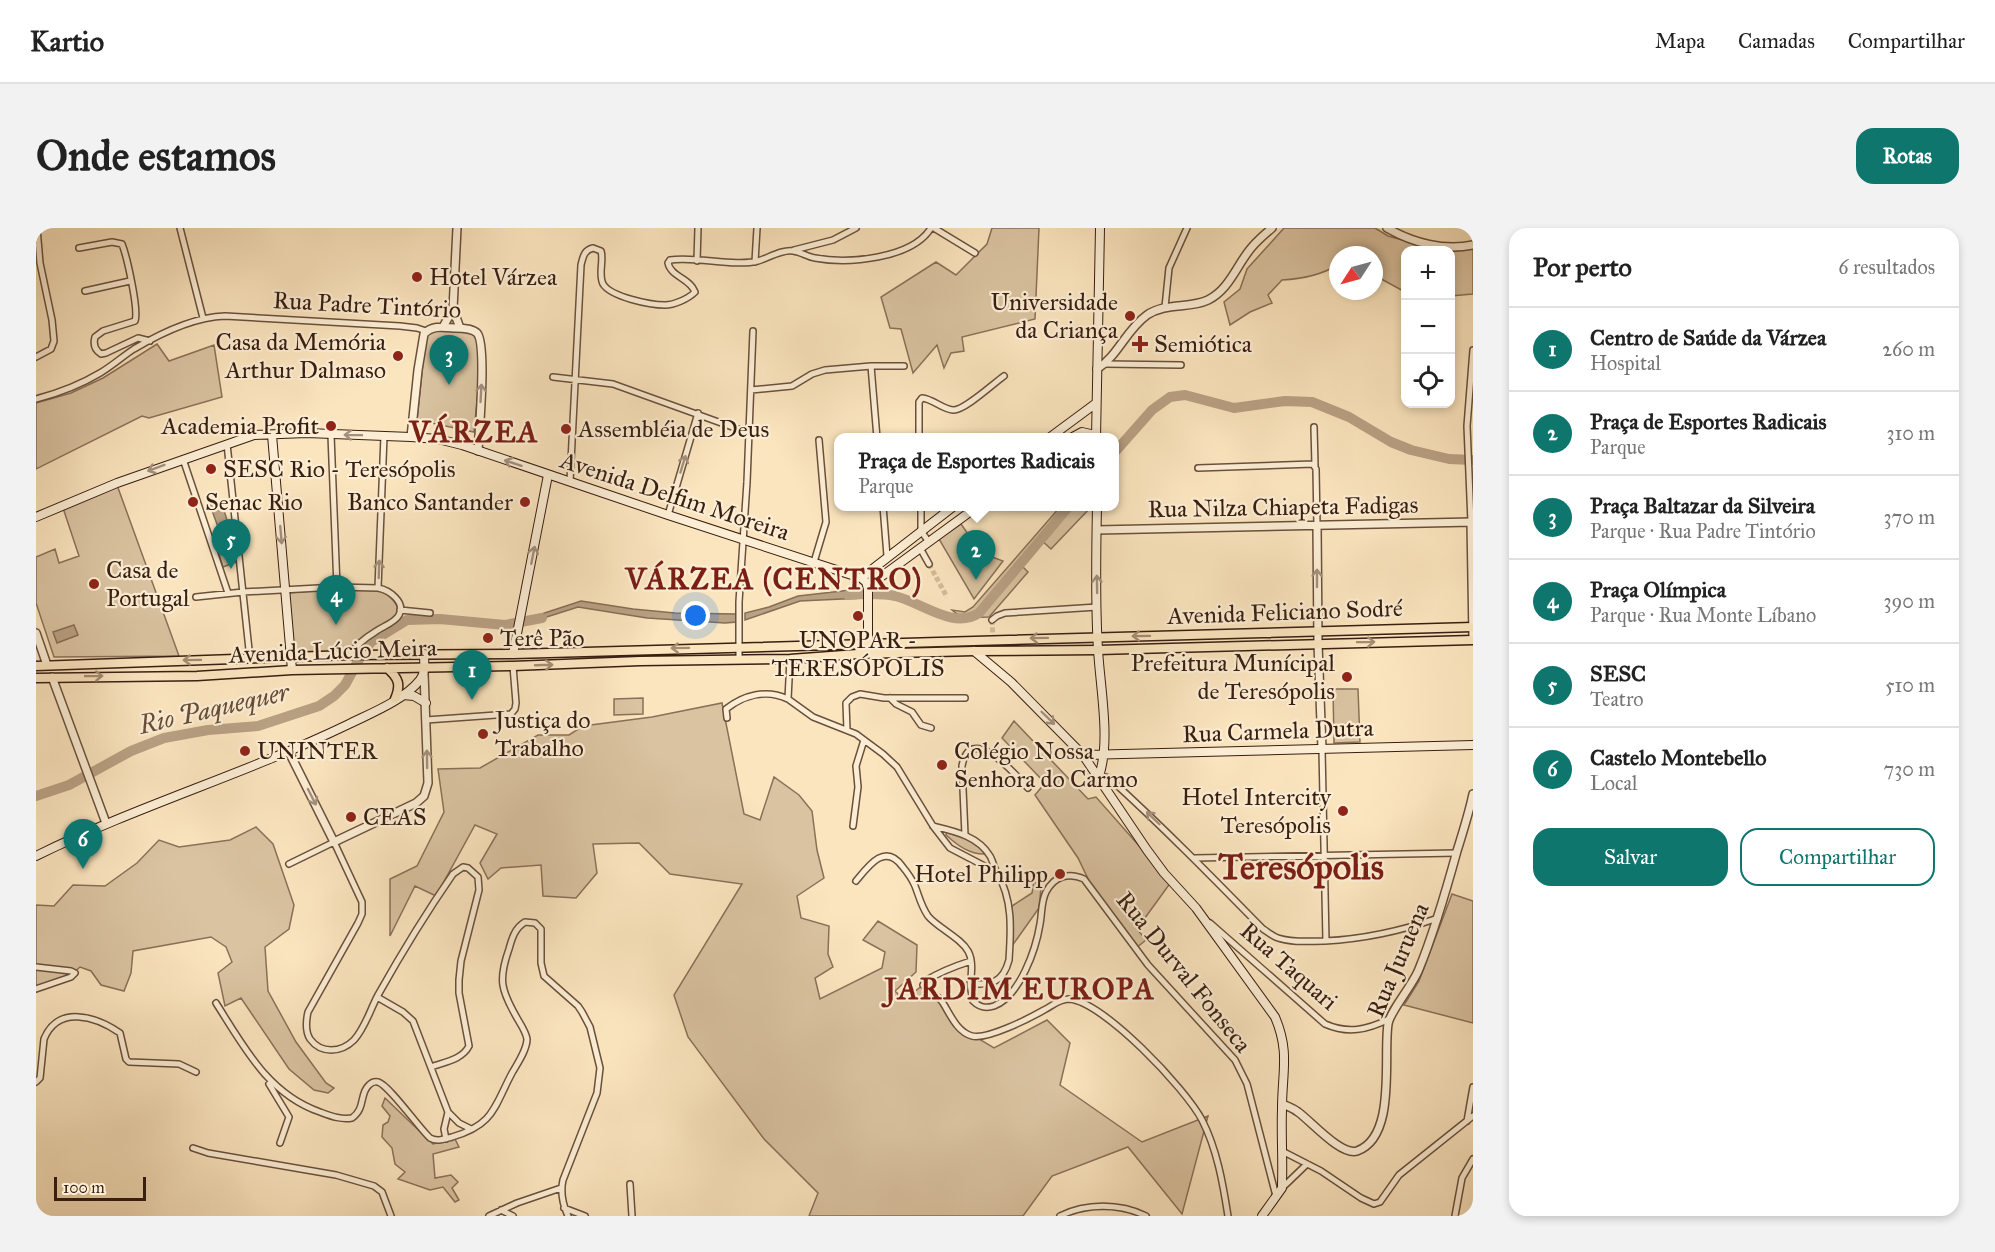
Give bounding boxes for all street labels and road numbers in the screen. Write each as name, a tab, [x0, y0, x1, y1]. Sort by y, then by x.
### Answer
street label: Rua Padre Tintório	[272, 285, 462, 325]
street label: Avenida Delfim Moreira	[556, 444, 794, 547]
street label: Rua Nilza Chiapeta Fadigas	[1147, 490, 1419, 524]
street label: Avenida Feliciano Sodré	[1166, 593, 1403, 631]
street label: Avenida Lúcio Meira	[228, 632, 438, 670]
street label: Rua Carmela Dutra	[1182, 713, 1375, 749]
street label: Rua Durval Fonseca	[1110, 885, 1259, 1059]
street label: Rua Juruena	[1360, 897, 1436, 1022]
street label: Rua Taquari	[1234, 915, 1344, 1017]

